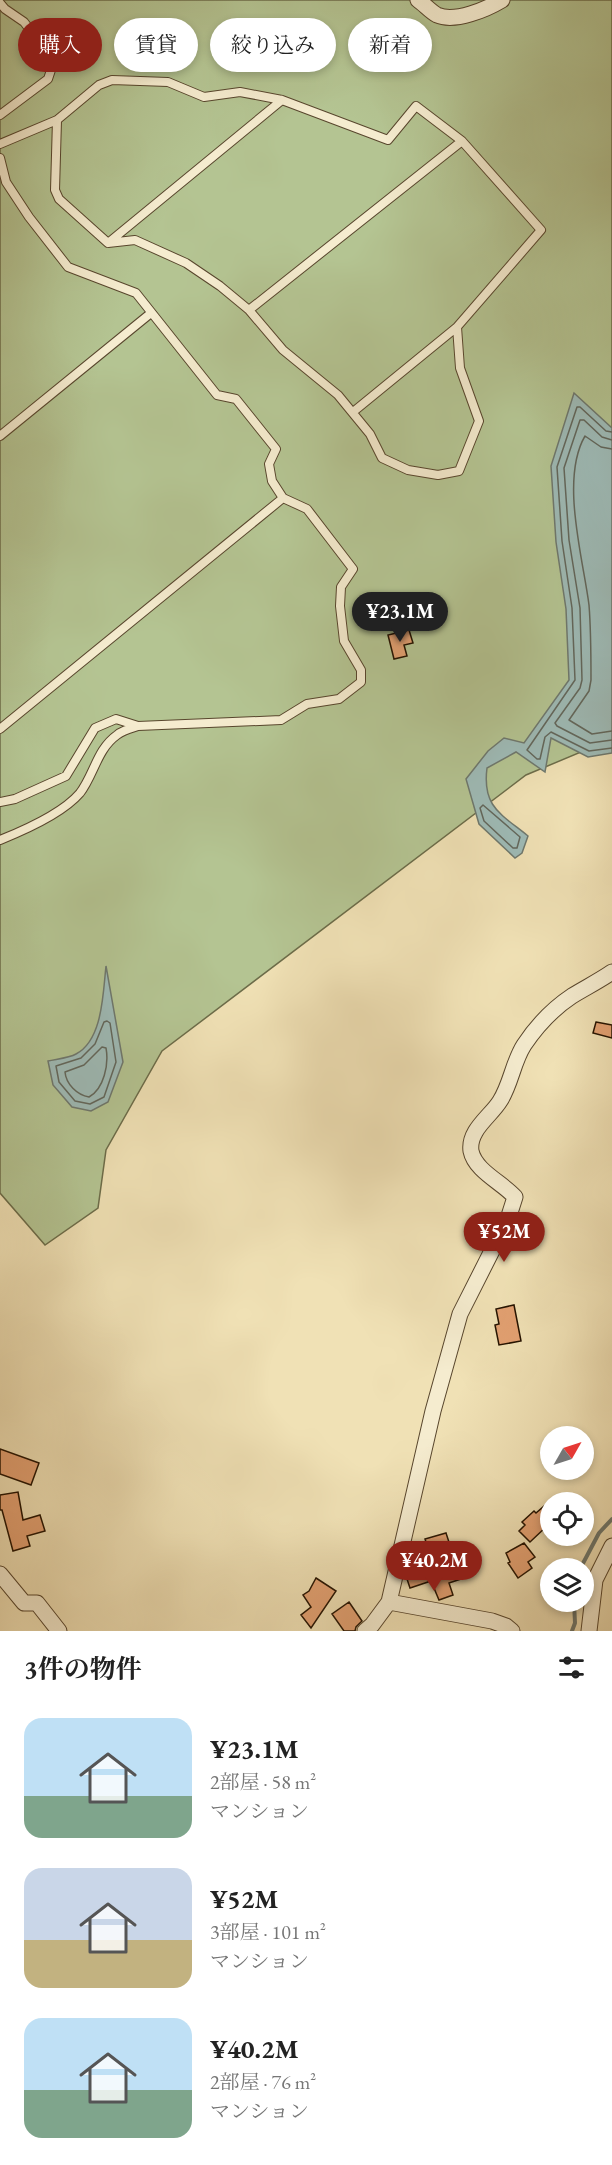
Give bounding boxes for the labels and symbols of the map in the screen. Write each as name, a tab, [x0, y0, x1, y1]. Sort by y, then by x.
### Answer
pin: ¥23.1M	[351, 592, 449, 643]
pin: ¥52M	[468, 1212, 540, 1263]
north arrow	[540, 1426, 594, 1480]
pin: ¥40.2M	[385, 1541, 483, 1592]

